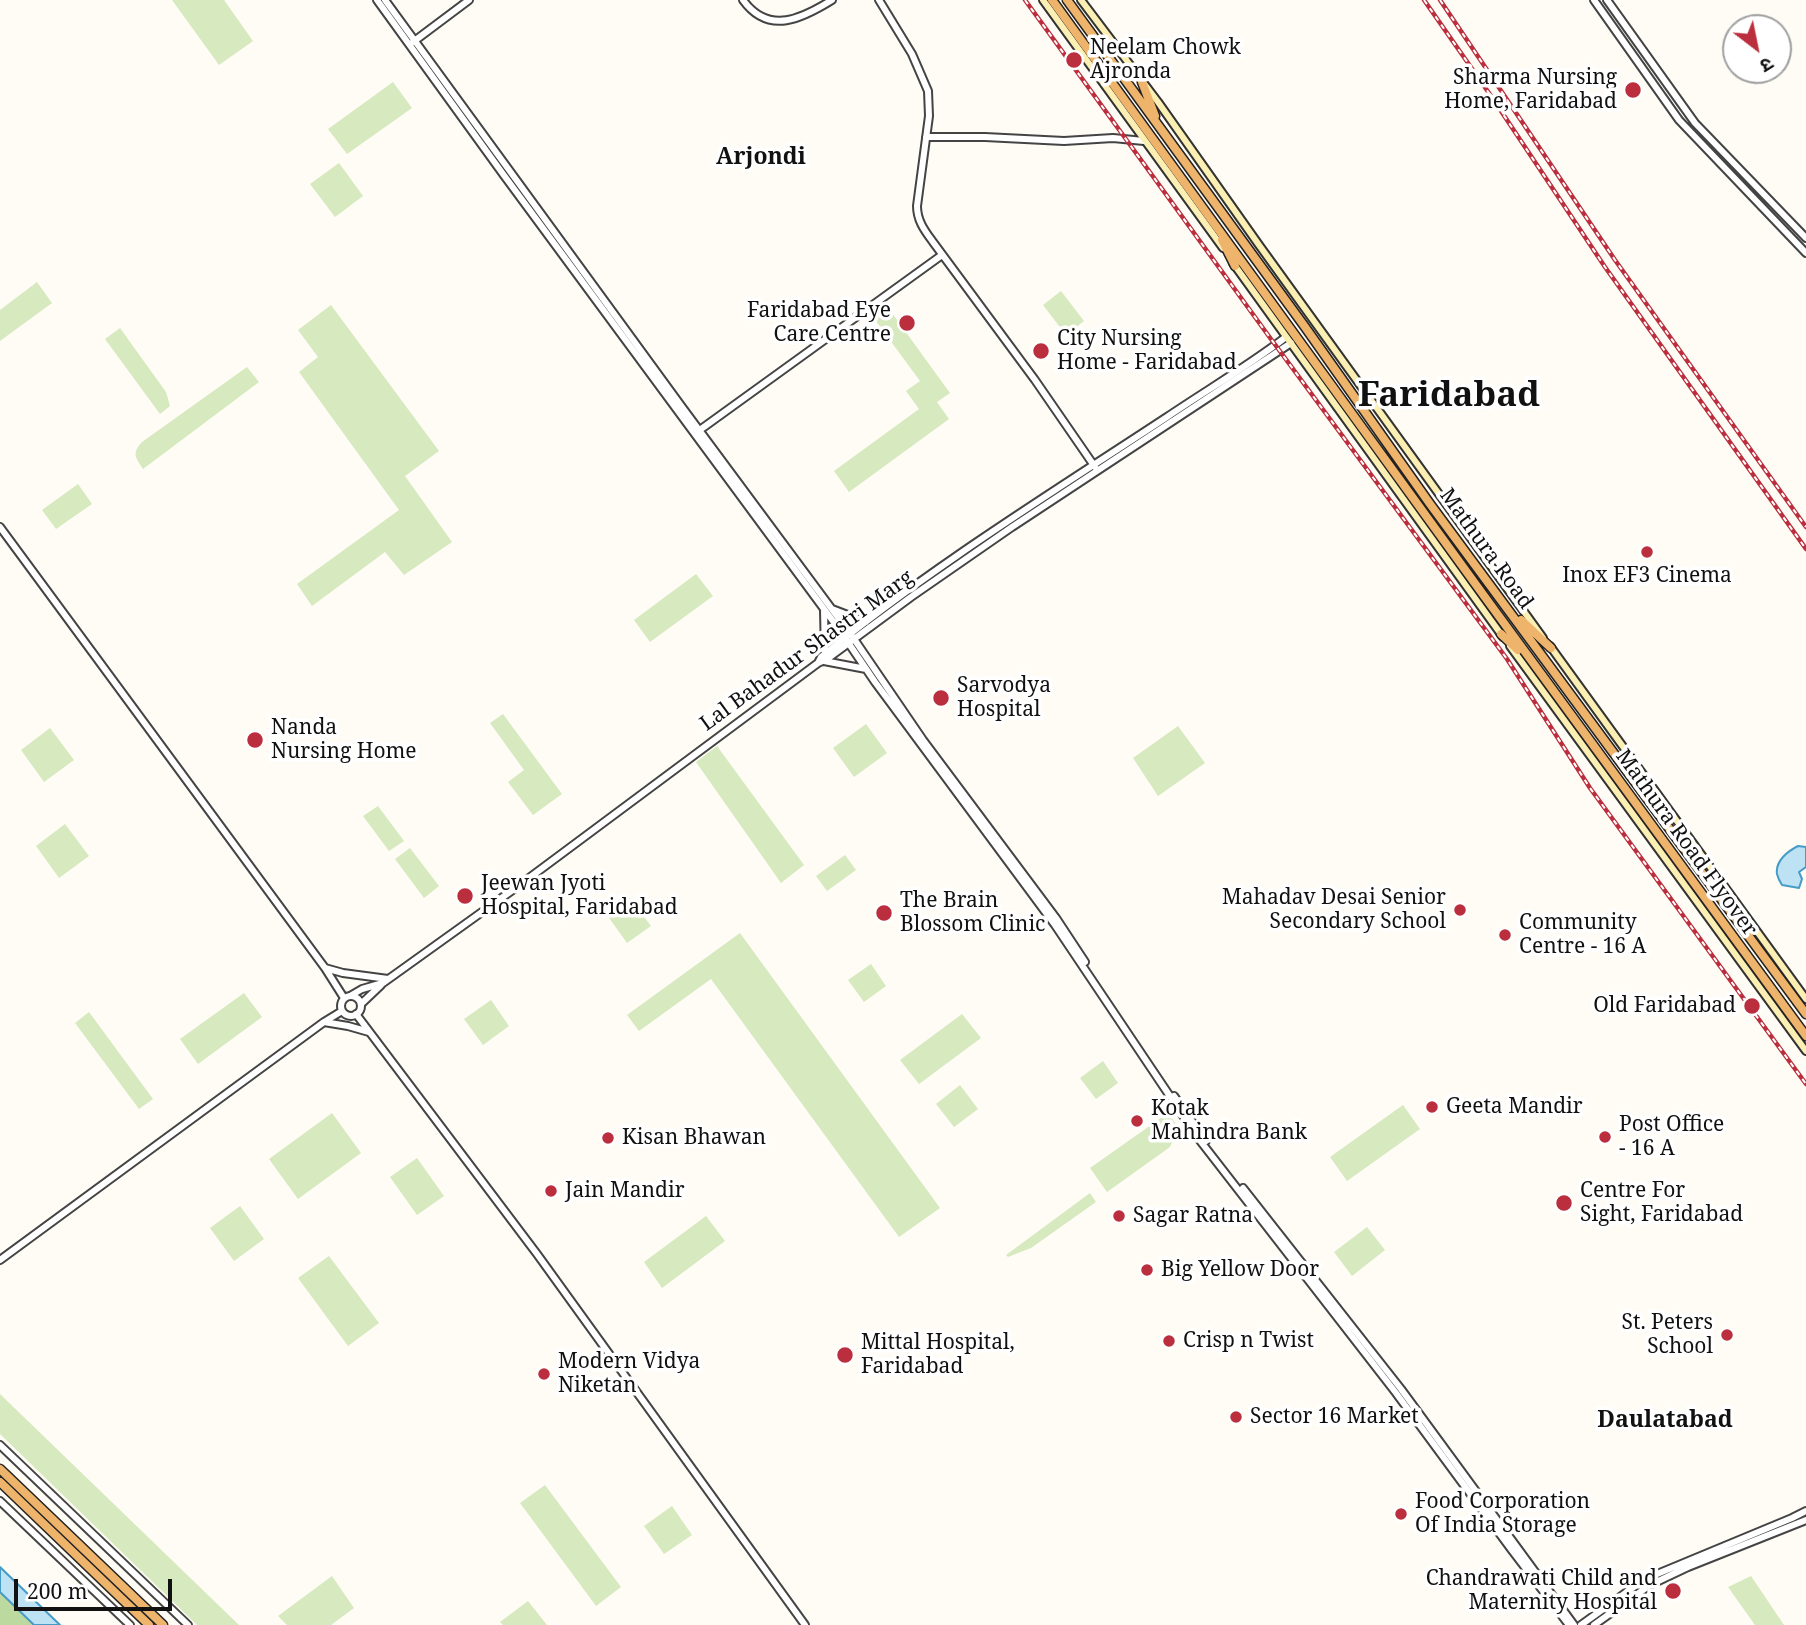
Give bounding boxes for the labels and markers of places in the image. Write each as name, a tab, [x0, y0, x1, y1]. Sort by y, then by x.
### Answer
place label: Neelam Chowk Ajronda	[1090, 35, 1241, 85]
marker: Neelam Chowk Ajronda	[1064, 50, 1084, 70]
place label: Sharma Nursing Home, Faridabad	[1444, 65, 1617, 115]
marker: Sharma Nursing Home, Faridabad	[1623, 80, 1643, 100]
place label: Faridabad Eye Care Centre	[747, 298, 891, 348]
marker: Faridabad Eye Care Centre	[897, 313, 917, 333]
place label: City Nursing Home - Faridabad	[1057, 326, 1237, 376]
marker: City Nursing Home - Faridabad	[1031, 341, 1051, 361]
marker: Inox EF3 Cinema	[1639, 544, 1655, 560]
place label: Inox EF3 Cinema	[1562, 563, 1732, 589]
place label: Sarvodya Hospital	[957, 673, 1051, 723]
marker: Sarvodya Hospital	[931, 688, 951, 708]
place label: Nanda Nursing Home	[271, 715, 417, 765]
marker: Nanda Nursing Home	[245, 730, 265, 750]
place label: Jeewan Jyoti Hospital, Faridabad	[481, 871, 678, 921]
place label: Mahadav Desai Senior Secondary School	[1222, 885, 1446, 935]
marker: Jeewan Jyoti Hospital, Faridabad	[455, 886, 475, 906]
place label: The Brain Blossom Clinic	[900, 888, 1045, 938]
marker: Mahadav Desai Senior Secondary School	[1452, 902, 1468, 918]
marker: The Brain Blossom Clinic	[874, 903, 894, 923]
place label: Community Centre - 16 A	[1519, 910, 1646, 960]
marker: Community Centre - 16 A	[1497, 927, 1513, 943]
place label: Old Faridabad	[1593, 993, 1736, 1019]
marker: Old Faridabad	[1742, 996, 1762, 1016]
place label: Geeta Mandir	[1446, 1094, 1583, 1120]
place label: Kotak Mahindra Bank	[1151, 1096, 1307, 1146]
marker: Geeta Mandir	[1424, 1099, 1440, 1115]
place label: Post Office - 16 A	[1619, 1112, 1724, 1162]
marker: Kotak Mahindra Bank	[1129, 1113, 1145, 1129]
place label: Kisan Bhawan	[622, 1125, 766, 1151]
marker: Post Office - 16 A	[1597, 1129, 1613, 1145]
marker: Kisan Bhawan	[600, 1130, 616, 1146]
place label: Jain Mandir	[565, 1178, 685, 1204]
place label: Centre For Sight, Faridabad	[1580, 1178, 1743, 1228]
marker: Jain Mandir	[543, 1183, 559, 1199]
marker: Centre For Sight, Faridabad	[1554, 1193, 1574, 1213]
place label: Sagar Ratna	[1133, 1203, 1253, 1229]
marker: Sagar Ratna	[1111, 1208, 1127, 1224]
place label: Big Yellow Door	[1161, 1257, 1319, 1283]
marker: Big Yellow Door	[1139, 1262, 1155, 1278]
place label: St. Peters School	[1622, 1310, 1713, 1360]
marker: St. Peters School	[1719, 1327, 1735, 1343]
place label: Crisp n Twist	[1183, 1328, 1314, 1354]
place label: Mittal Hospital, Faridabad	[861, 1330, 1015, 1380]
marker: Crisp n Twist	[1161, 1333, 1177, 1349]
marker: Mittal Hospital, Faridabad	[835, 1345, 855, 1365]
place label: Modern Vidya Niketan	[558, 1349, 700, 1399]
marker: Modern Vidya Niketan	[536, 1366, 552, 1382]
place label: Sector 16 Market	[1250, 1404, 1419, 1430]
marker: Sector 16 Market	[1228, 1409, 1244, 1425]
place label: Food Corporation Of India Storage	[1415, 1489, 1590, 1539]
marker: Food Corporation Of India Storage	[1393, 1506, 1409, 1522]
place label: Chandrawati Child and Maternity Hospital	[1426, 1566, 1657, 1616]
marker: Chandrawati Child and Maternity Hospital	[1663, 1581, 1683, 1601]

